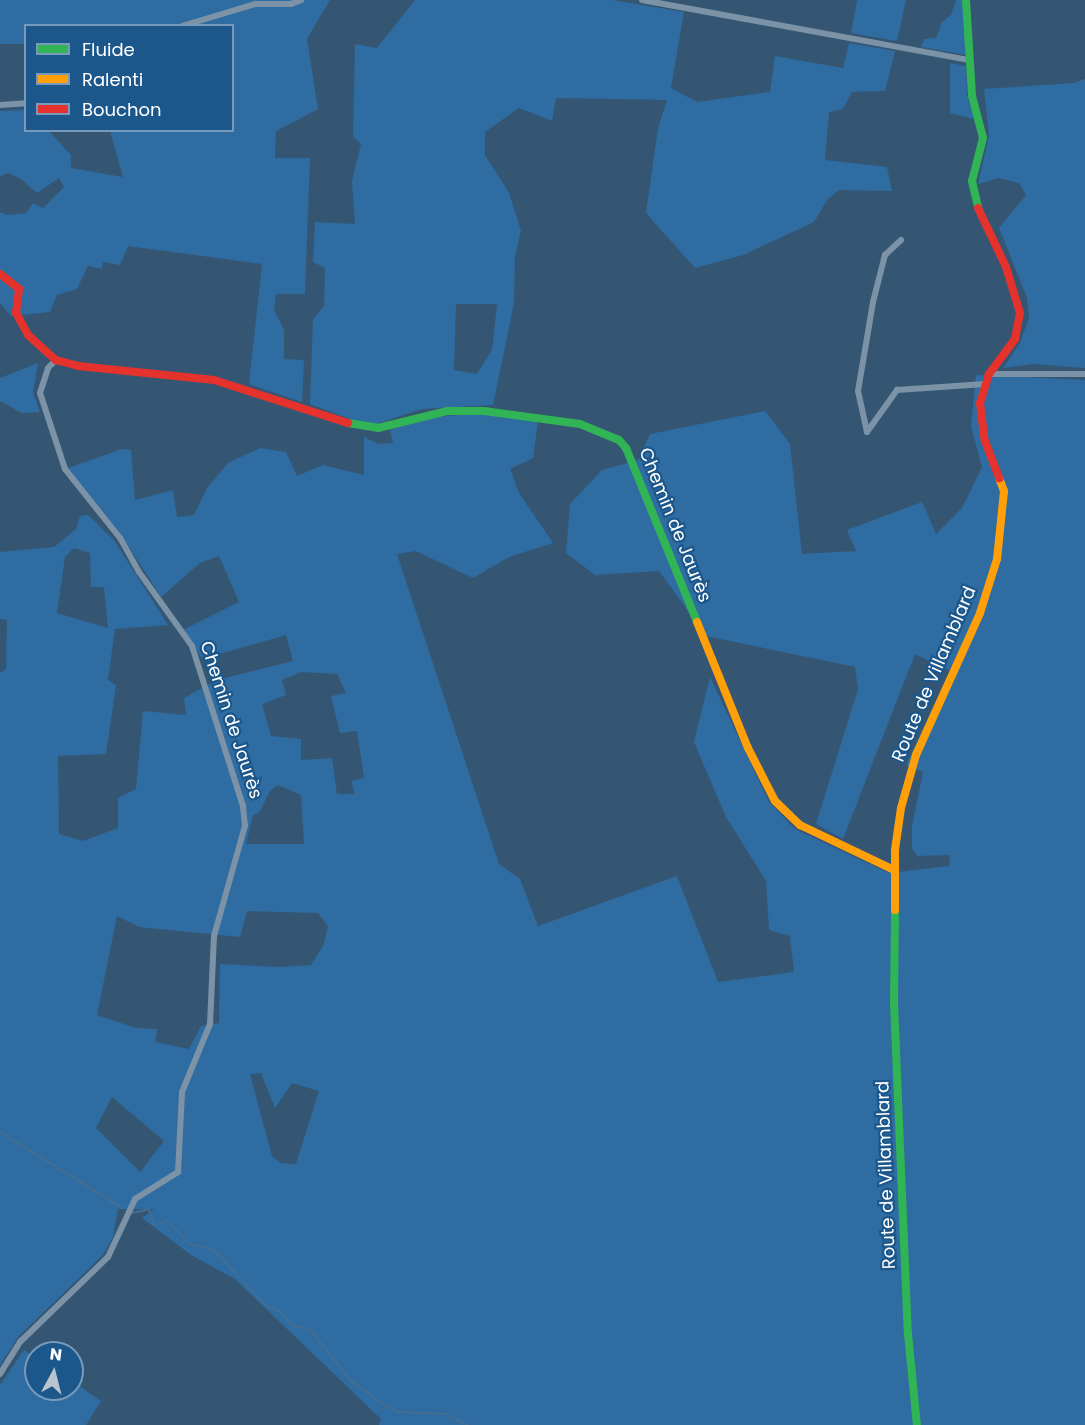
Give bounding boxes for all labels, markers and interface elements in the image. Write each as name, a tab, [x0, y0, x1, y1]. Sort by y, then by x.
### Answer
legend	[24, 24, 234, 132]
text: Fluide	[82, 37, 135, 62]
text: Ralenti	[82, 67, 143, 92]
text: Bouchon	[82, 97, 162, 122]
street label: Chemin de Jaurès	[634, 445, 716, 605]
street label: Route de Villamblard	[887, 583, 981, 765]
street label: Chemin de Jaurès	[195, 638, 267, 802]
street label: Route de Villamblard	[872, 1080, 900, 1270]
north arrow	[24, 1341, 84, 1401]
text: N	[49, 1342, 63, 1367]

